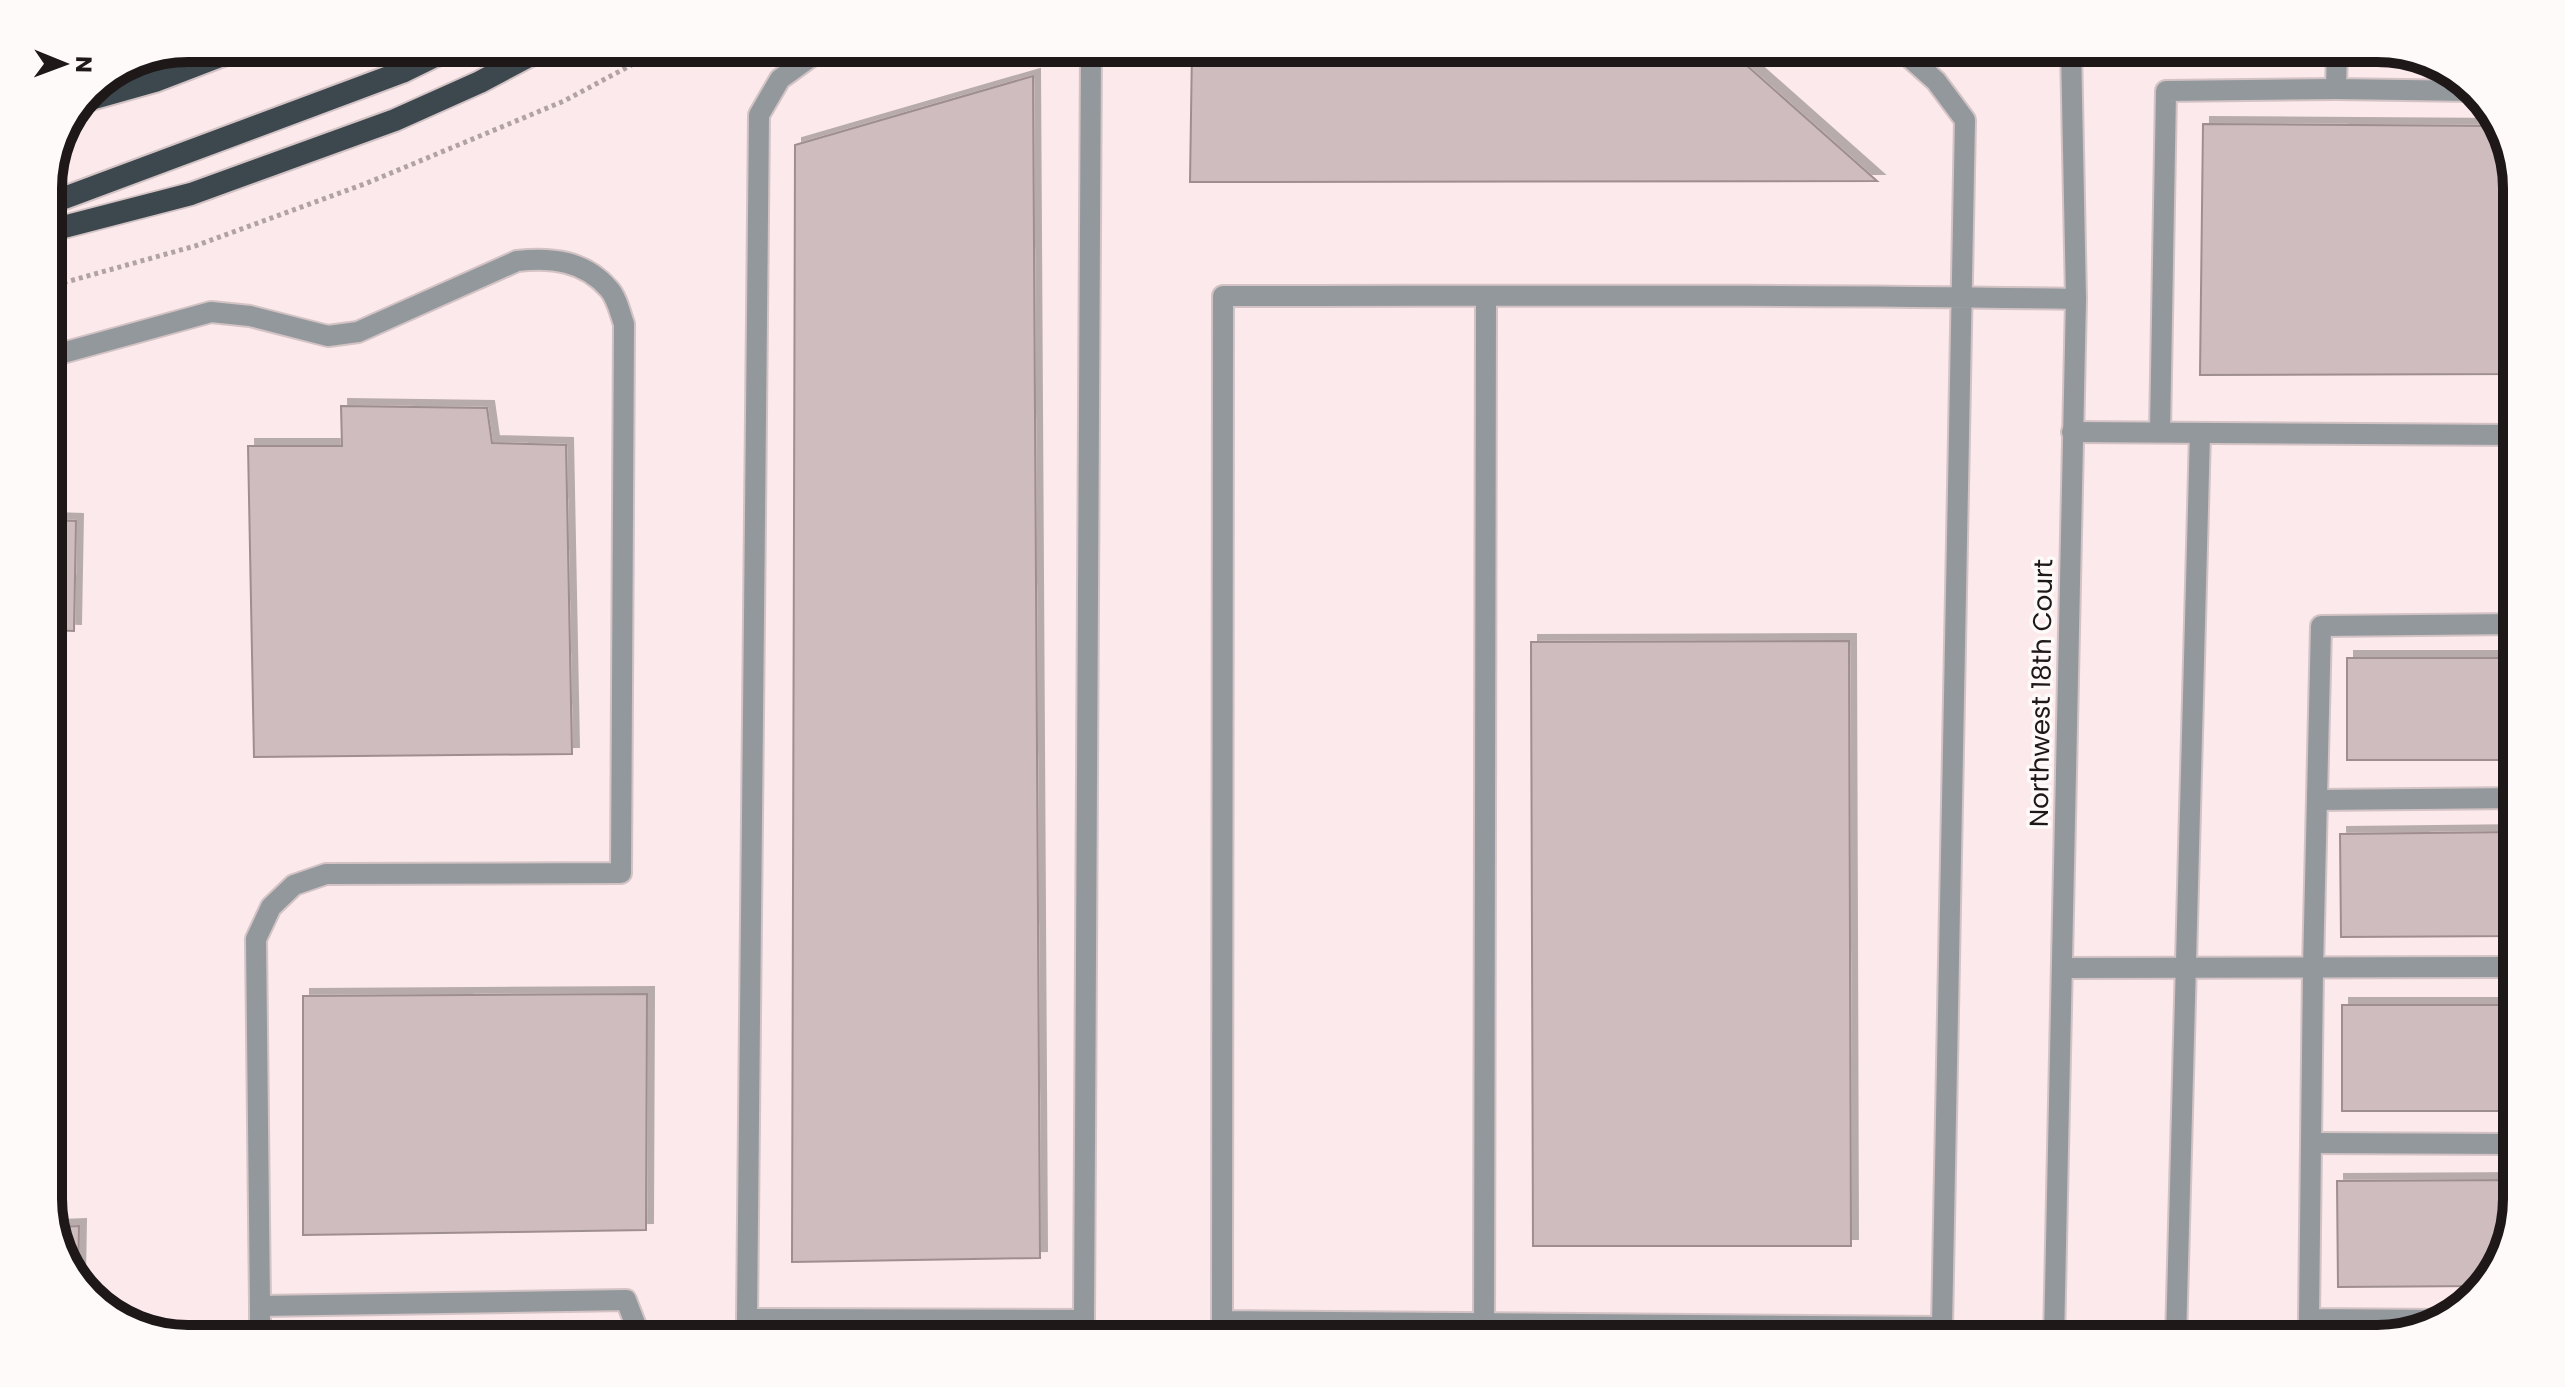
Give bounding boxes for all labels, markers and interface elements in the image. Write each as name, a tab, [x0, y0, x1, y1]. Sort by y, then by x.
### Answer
north arrow	[24, 24, 104, 104]
text: N	[68, 56, 99, 73]
street label: Northwest 18th Court	[2021, 558, 2061, 828]

